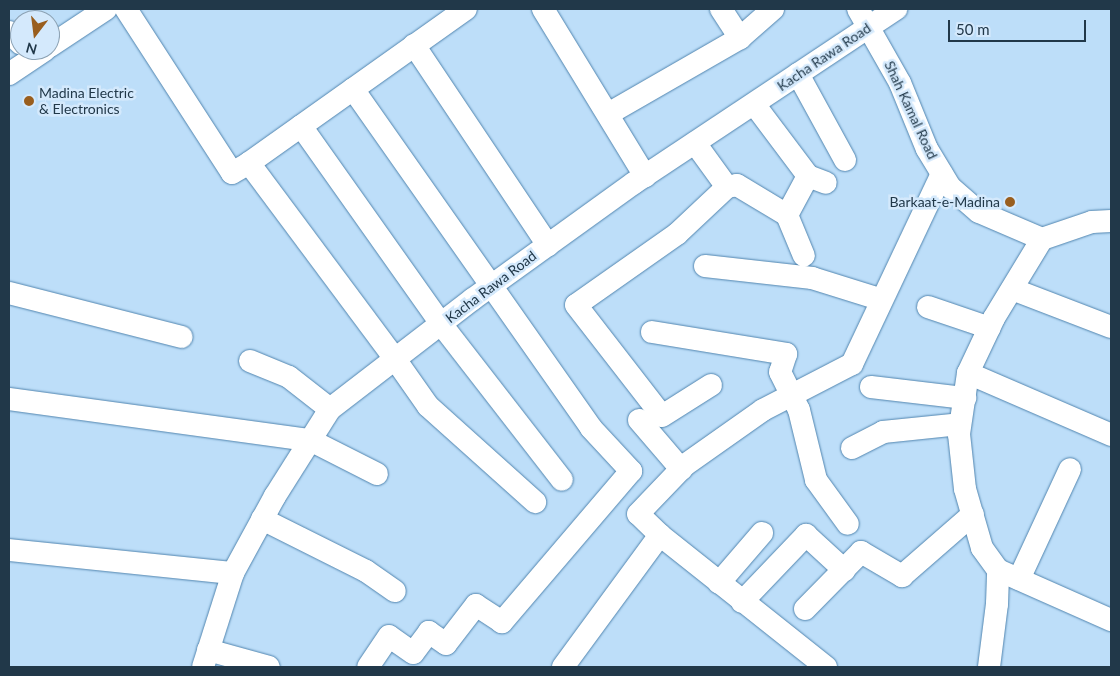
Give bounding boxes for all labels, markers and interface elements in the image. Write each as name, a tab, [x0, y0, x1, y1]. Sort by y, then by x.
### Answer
north arrow	[10, 10, 60, 60]
scale bar	[950, 10, 1088, 42]
street label: Kacha Rawa Road	[774, 19, 874, 95]
text: 50 m	[956, 20, 990, 38]
text: N	[24, 39, 39, 59]
street label: Shah Kamal Road	[881, 58, 941, 162]
place label: Madina Electric & Electronics	[39, 85, 134, 118]
marker: Madina Electric & Electronics	[23, 95, 35, 107]
place label: Barkaat-e-Madina	[890, 194, 1000, 210]
marker: Barkaat-e-Madina	[1004, 196, 1016, 208]
street label: Kacha Rawa Road	[442, 247, 540, 327]

